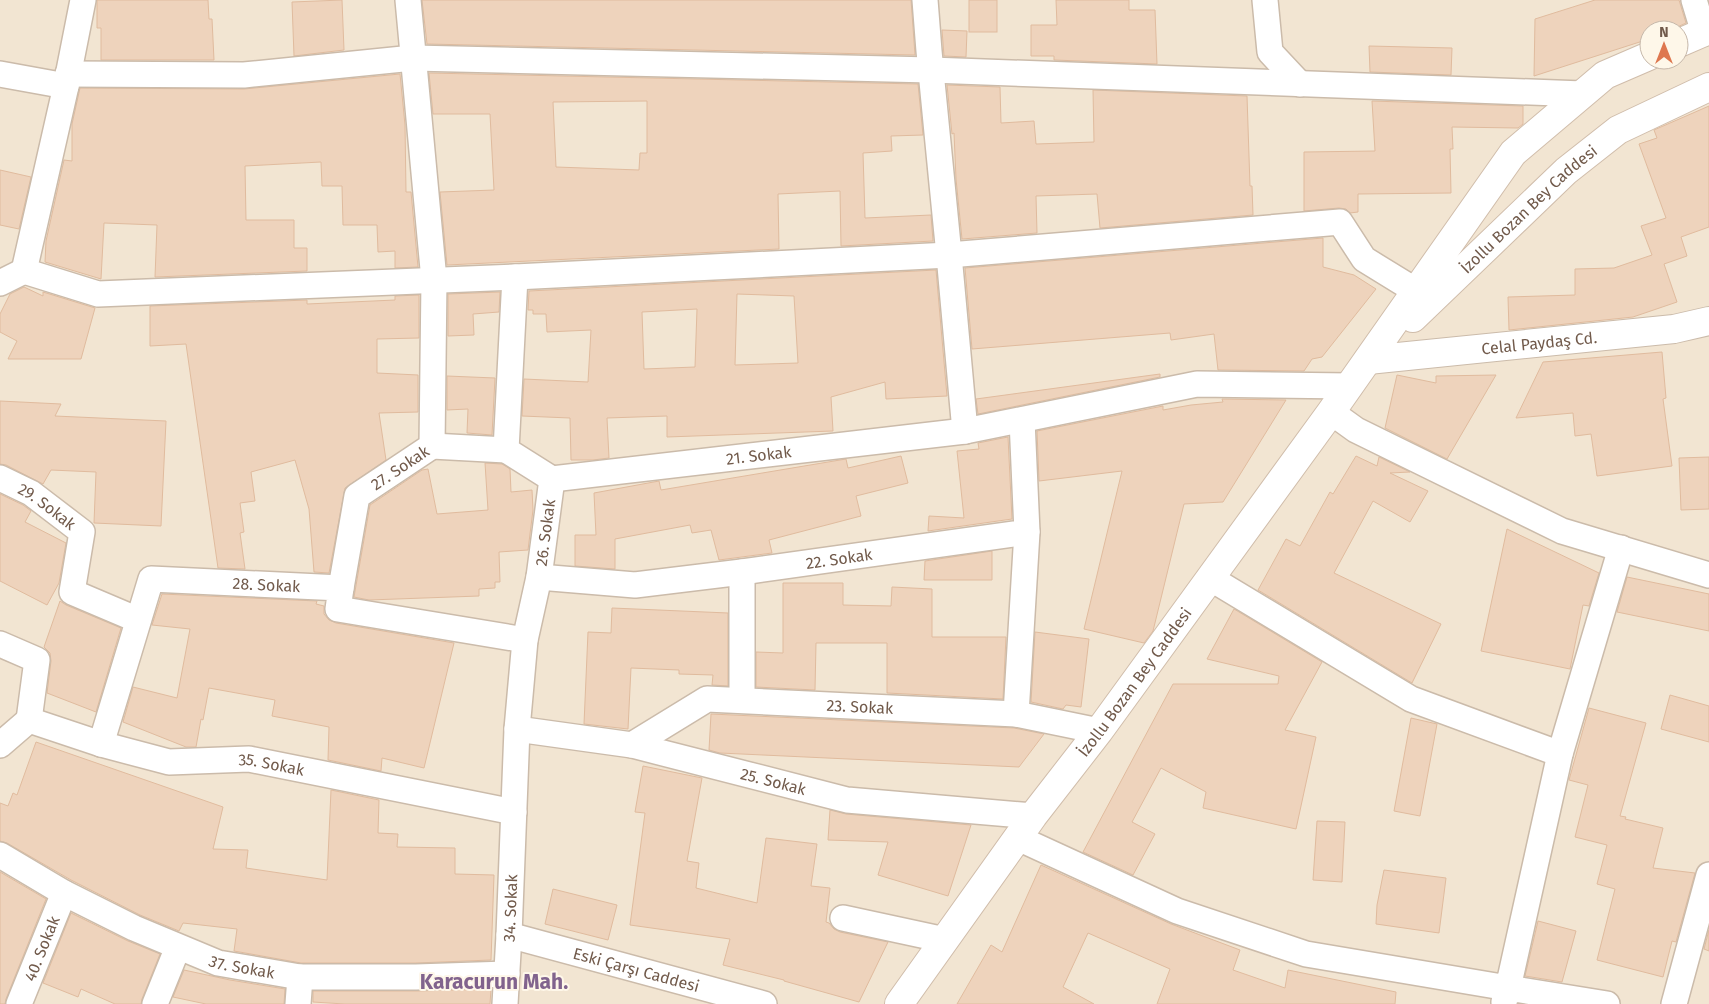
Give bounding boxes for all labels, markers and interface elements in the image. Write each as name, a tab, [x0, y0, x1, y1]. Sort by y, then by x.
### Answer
north arrow	[1639, 20, 1689, 70]
text: N	[1659, 24, 1669, 41]
street label: İzollu Bozan Bey Caddesi	[1456, 141, 1601, 277]
street label: Celal Paydaş Cd.	[1480, 328, 1598, 358]
street label: 27. Sokak	[368, 441, 434, 494]
street label: 21. Sokak	[725, 442, 793, 469]
street label: 29. Sokak	[15, 479, 80, 534]
street label: 26. Sokak	[532, 497, 559, 567]
street label: 22. Sokak	[805, 545, 874, 573]
street label: 28. Sokak	[232, 574, 302, 596]
street label: İzollu Bozan Bey Caddesi	[1073, 604, 1196, 760]
street label: 23. Sokak	[826, 696, 894, 718]
street label: 35. Sokak	[238, 750, 307, 780]
street label: 25. Sokak	[738, 764, 809, 799]
street label: 34. Sokak	[500, 873, 521, 942]
street label: 40. Sokak	[20, 913, 64, 984]
street label: Eski Çarşı Caddesi	[571, 944, 702, 996]
street label: 37. Sokak	[206, 951, 277, 983]
district label: Karacurun Mah.	[420, 969, 568, 995]

